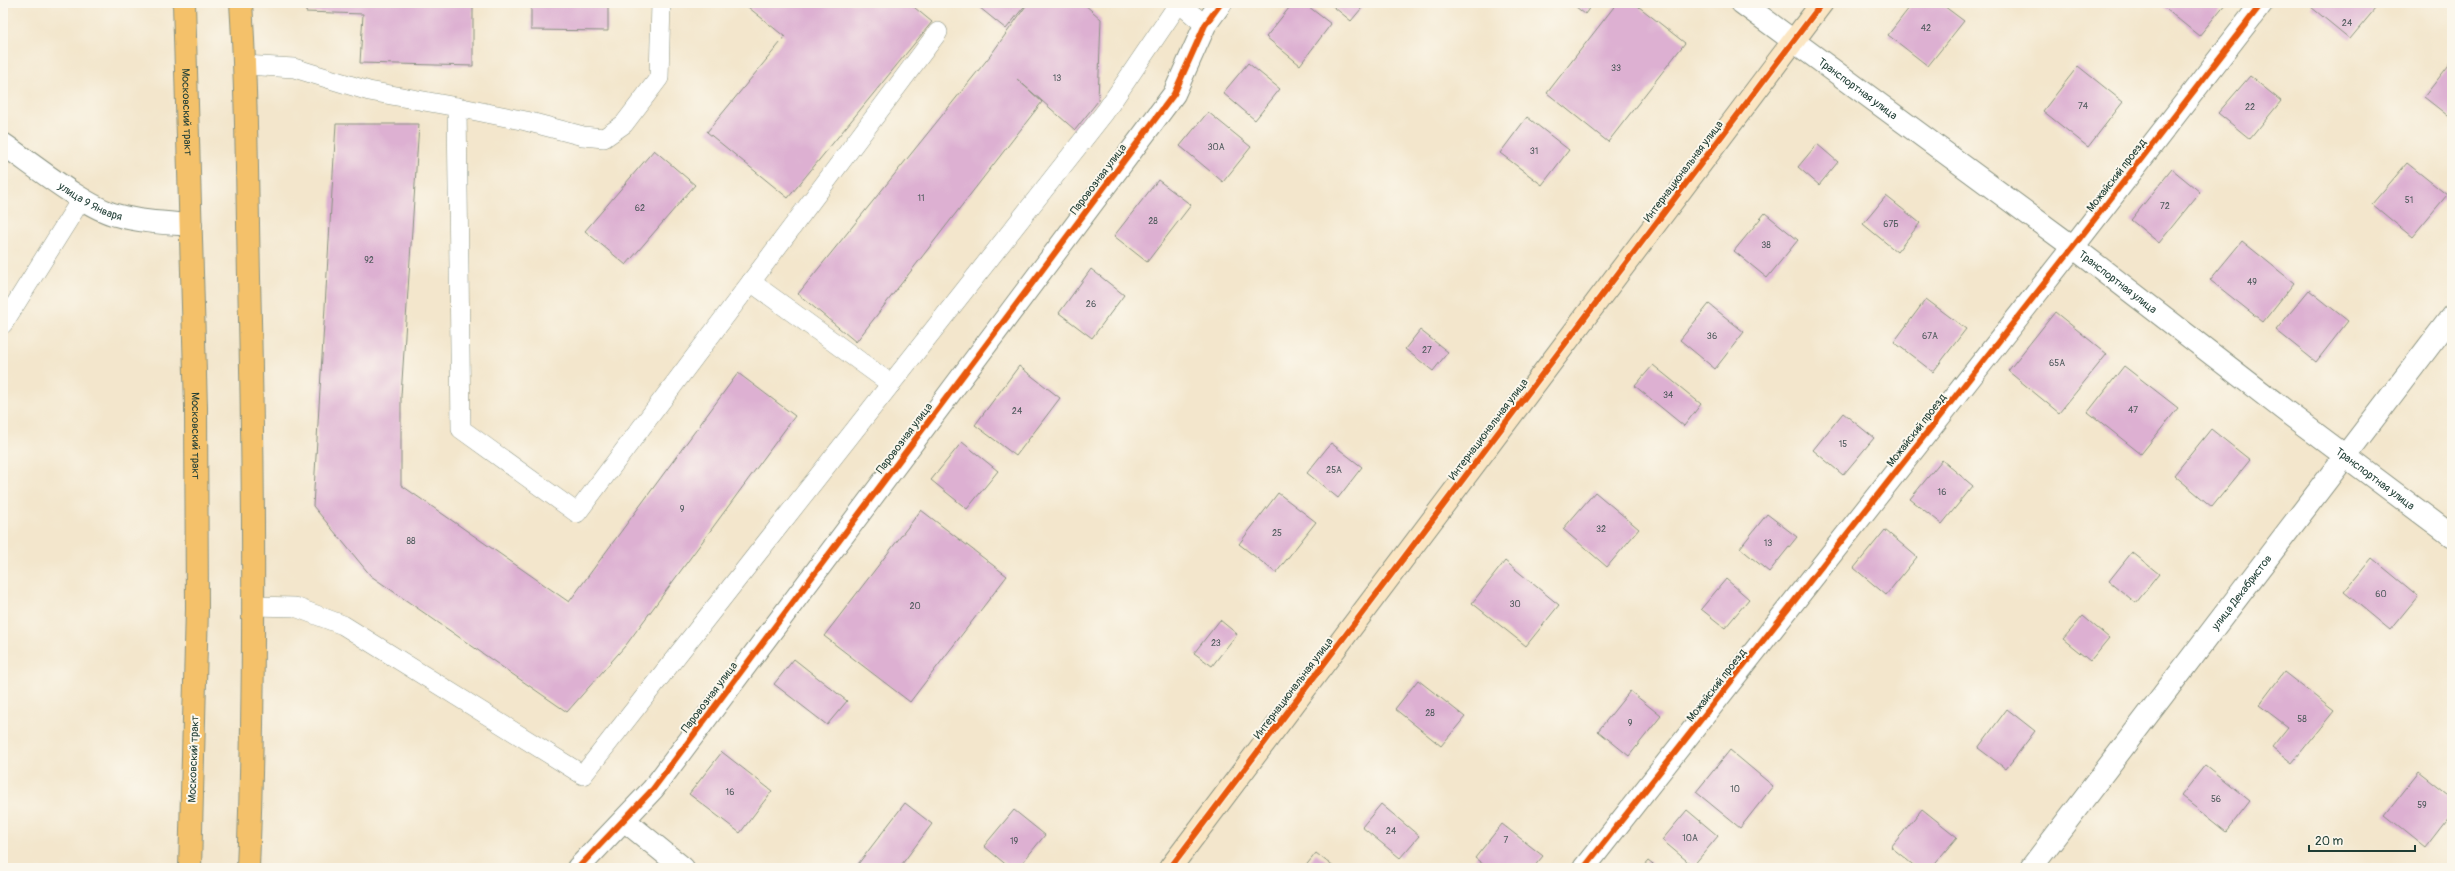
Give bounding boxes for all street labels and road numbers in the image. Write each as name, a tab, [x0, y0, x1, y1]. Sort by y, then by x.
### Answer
street label: Транспортная улица	[1815, 55, 1900, 122]
street label: Московский тракт	[179, 68, 195, 156]
street label: Интернациональная улица	[1641, 118, 1726, 225]
street label: Можайский проезд	[2084, 136, 2149, 214]
street label: Паровозная улица	[1068, 141, 1129, 217]
street label: улица 9 Января	[55, 179, 124, 223]
street label: Транспортная улица	[2076, 248, 2159, 316]
street label: Интернациональная улица	[1446, 376, 1531, 483]
street label: Можайский проезд	[1884, 391, 1949, 469]
street label: Московский тракт	[189, 392, 202, 480]
street label: Паровозная улица	[874, 400, 935, 476]
street label: Транспортная улица	[2333, 445, 2417, 513]
street label: улица Декабристов	[2208, 552, 2275, 633]
street label: Интернациональная улица	[1251, 635, 1336, 742]
street label: Можайский проезд	[1684, 646, 1749, 724]
street label: Паровозная улица	[679, 659, 740, 735]
street label: Московский тракт	[185, 715, 202, 803]

